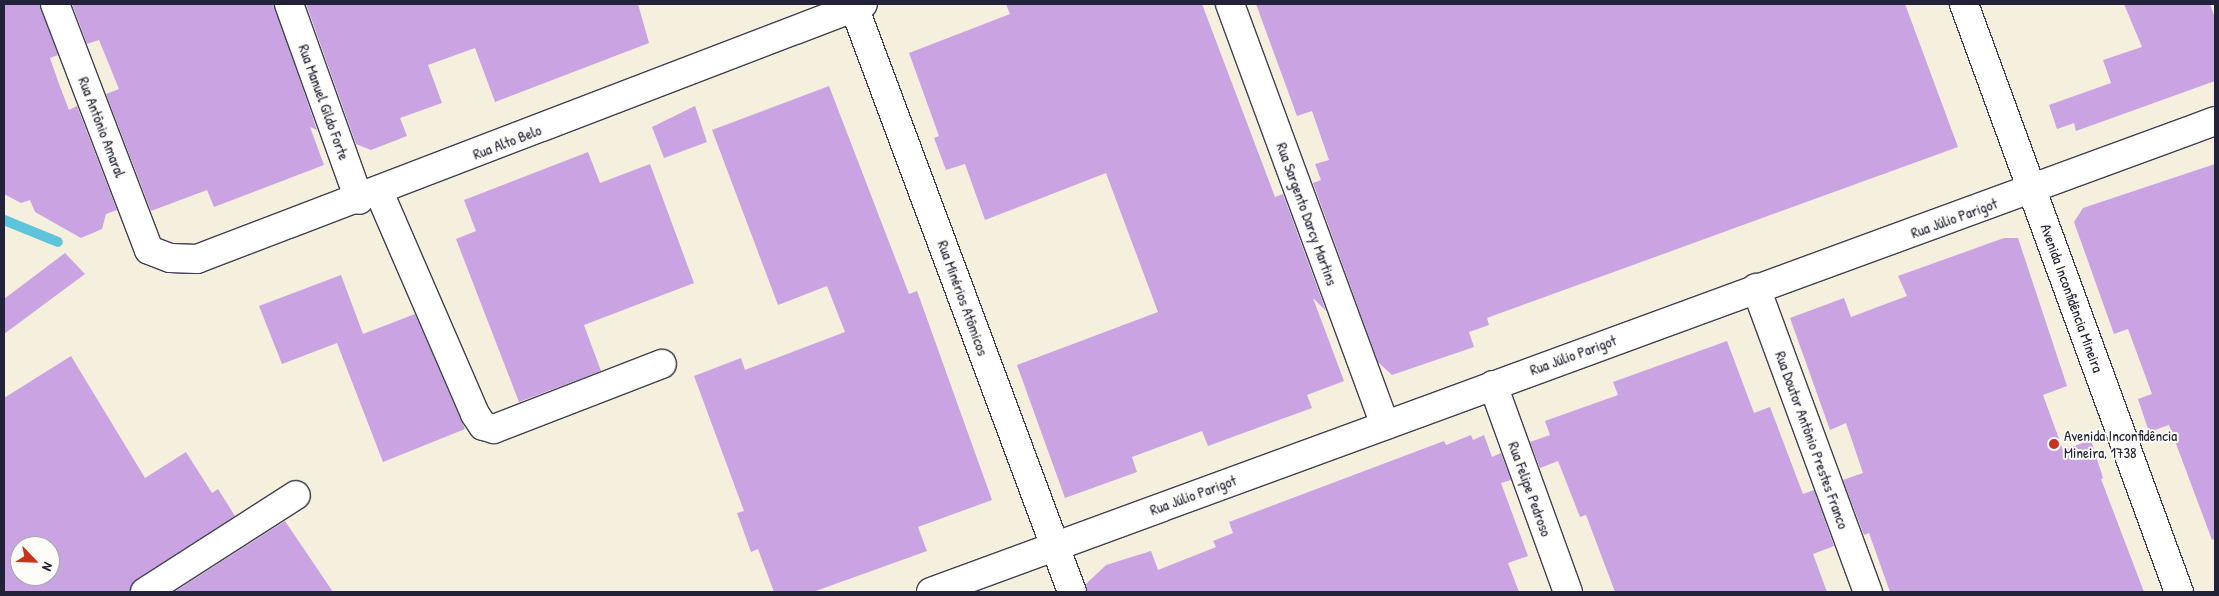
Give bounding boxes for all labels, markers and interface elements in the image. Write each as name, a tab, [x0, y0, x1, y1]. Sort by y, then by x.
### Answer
street label: Rua Manuel Gildo Forte	[295, 42, 353, 162]
street label: Rua Antônio Amaral	[75, 74, 129, 180]
street label: Rua Alto Belo	[470, 121, 544, 163]
street label: Rua Sargento Darcy Martins	[1273, 140, 1341, 288]
street label: Rua Júlio Parigot	[1908, 194, 2000, 242]
street label: Avenida Inconfidência Mineira	[2037, 221, 2107, 375]
street label: Rua Minérios Atômicos	[934, 238, 992, 358]
street label: Rua Júlio Parigot	[1527, 331, 1619, 379]
street label: Rua Doutor Antônio Prestes Franco	[1771, 349, 1853, 531]
place label: Avenida Inconfidência Mineira, 1738	[2064, 426, 2177, 461]
marker: Avenida Inconfidência Mineira, 1738	[2048, 438, 2060, 450]
street label: Rua Felipe Pedroso	[1505, 439, 1555, 539]
street label: Rua Júlio Parigot	[1147, 471, 1239, 519]
north arrow	[10, 536, 60, 586]
text: N	[38, 560, 58, 574]

